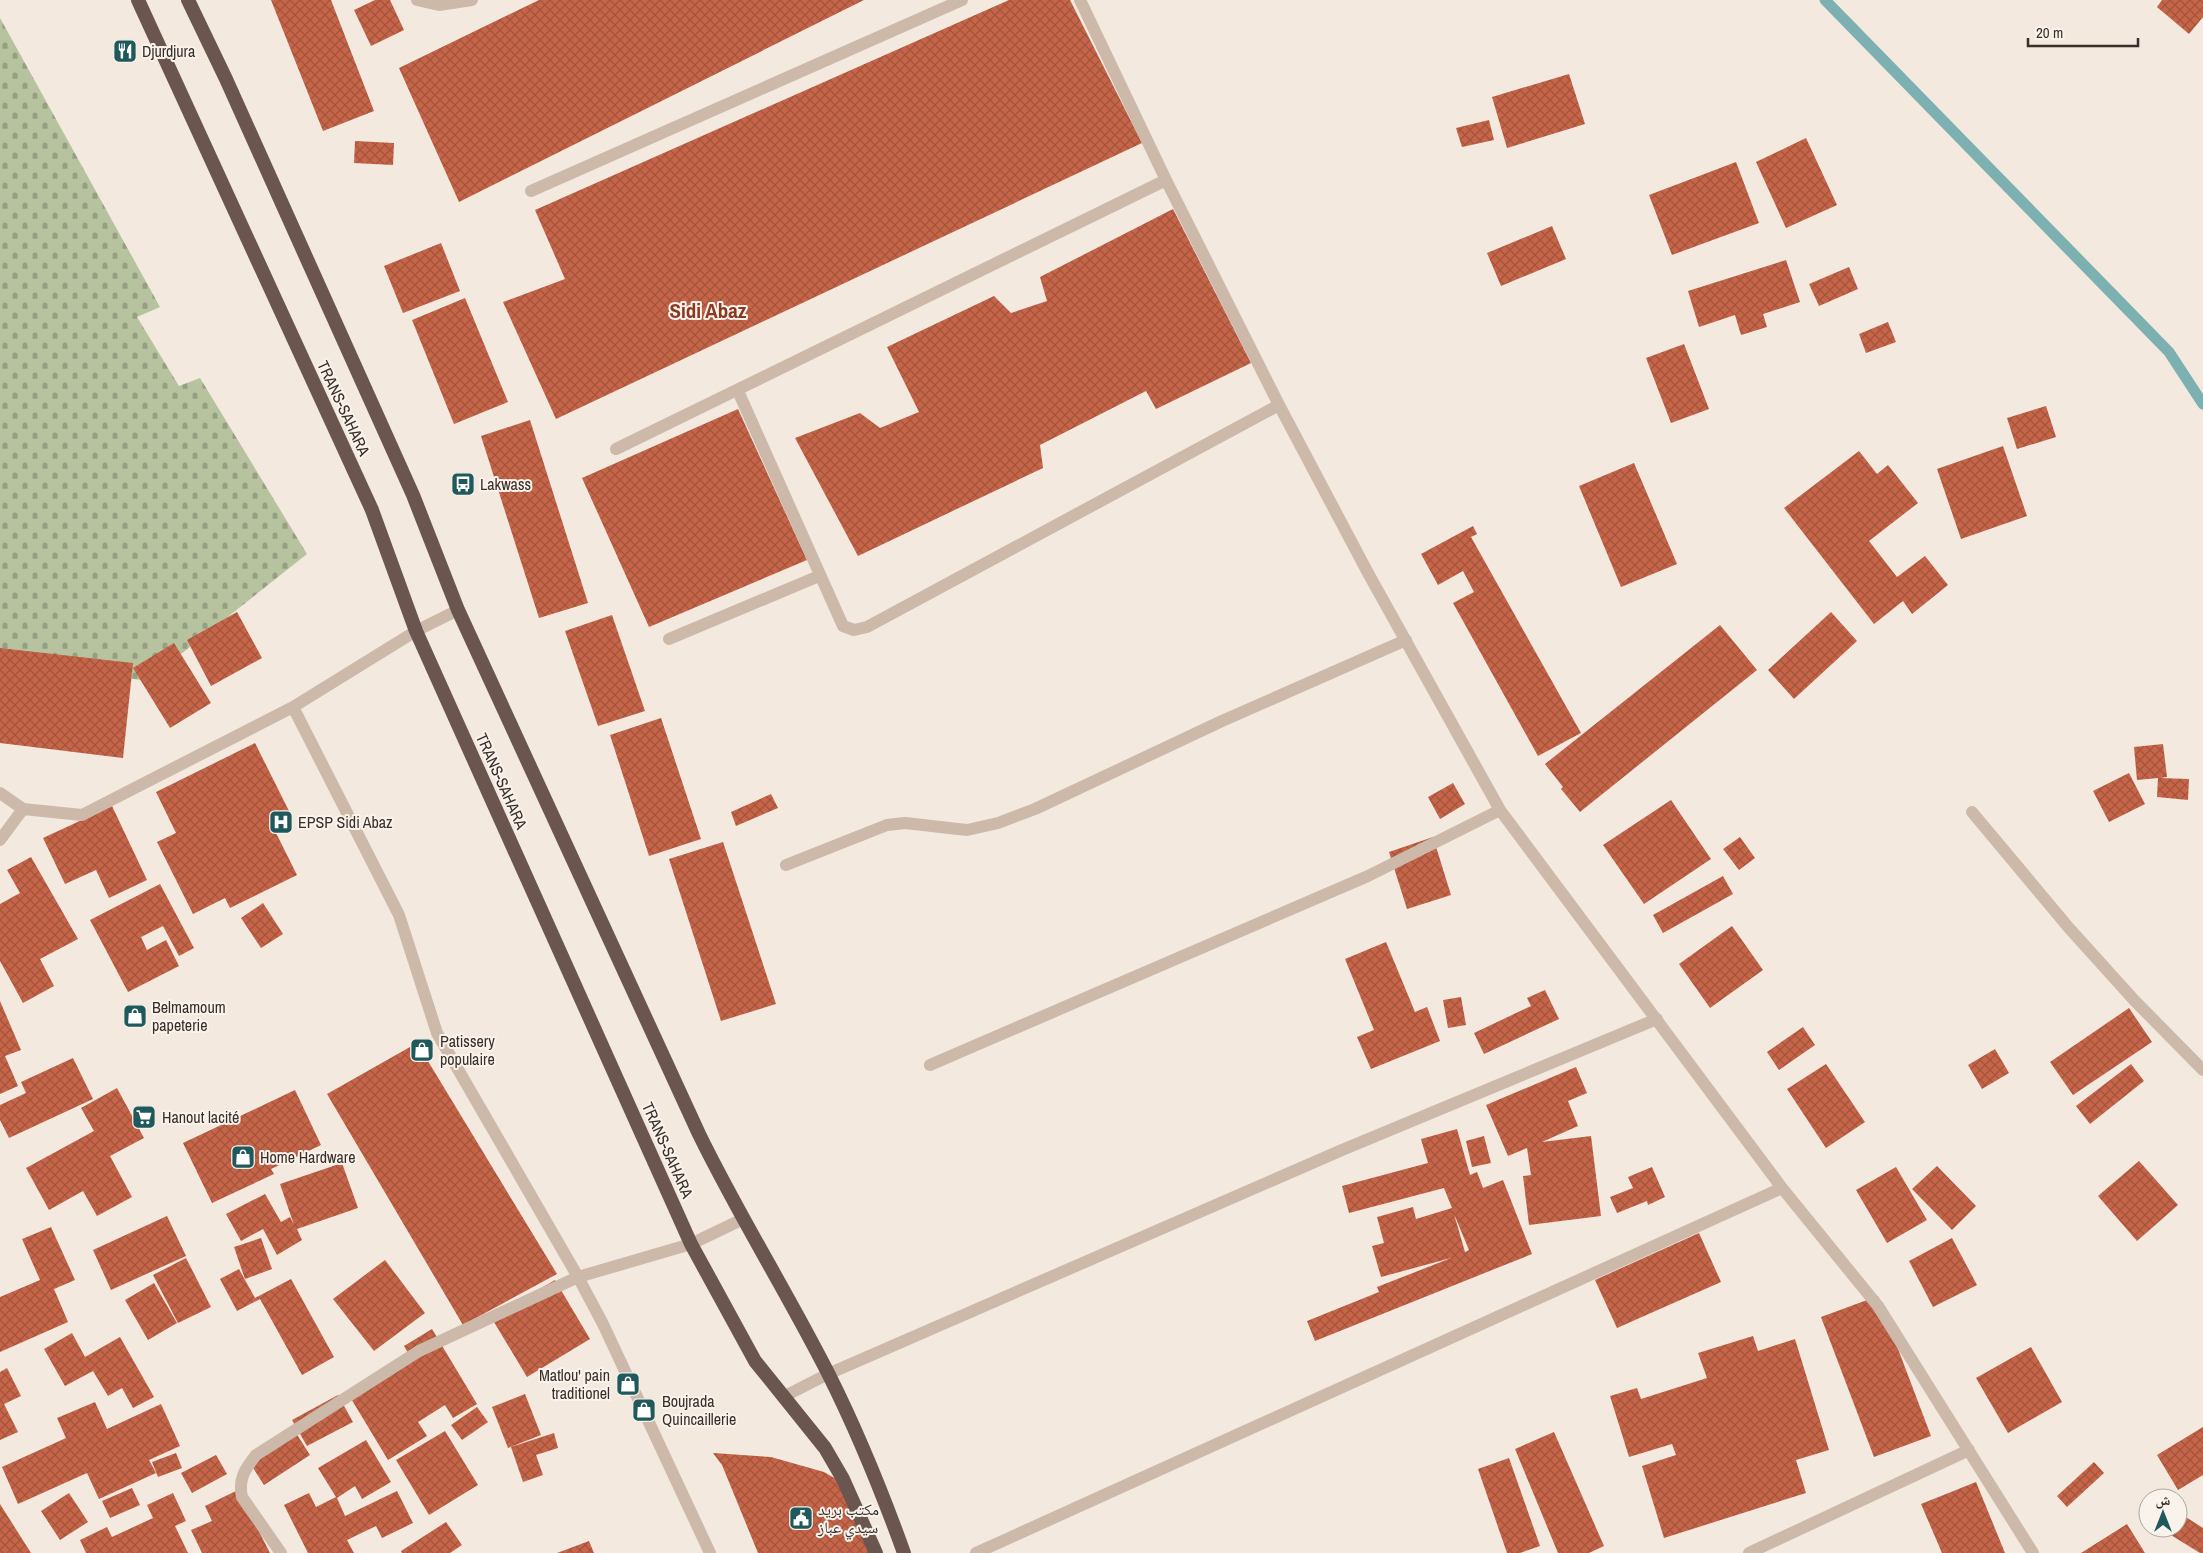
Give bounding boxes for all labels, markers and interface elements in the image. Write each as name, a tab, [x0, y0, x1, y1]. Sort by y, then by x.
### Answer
scale bar	[2028, 15, 2138, 47]
text: 20 m	[2036, 22, 2063, 43]
restaurant icon: Djurdjura	[112, 38, 138, 64]
place label: Djurdjura	[142, 40, 196, 62]
district label: Sidi Abaz	[670, 296, 747, 325]
street label: TRANS-SAHARA	[312, 357, 376, 459]
bus stop icon: Lakwass	[450, 471, 476, 497]
place label: Lakwass	[480, 473, 531, 495]
street label: TRANS-SAHARA	[471, 730, 533, 833]
hospital icon: EPSP Sidi Abaz	[268, 809, 294, 835]
place label: EPSP Sidi Abaz	[298, 811, 393, 833]
place label: Belmamoum papeterie	[152, 996, 226, 1036]
shop icon: Belmamoum papeterie	[122, 1003, 148, 1029]
place label: Patissery populaire	[440, 1030, 495, 1070]
shop icon: Patissery populaire	[409, 1037, 435, 1063]
street label: TRANS-SAHARA	[637, 1099, 699, 1202]
supermarket icon: Hanout lacité	[131, 1104, 157, 1130]
place label: Hanout lacité	[162, 1106, 239, 1128]
shop icon: Home Hardware	[230, 1144, 256, 1170]
place label: Home Hardware	[260, 1146, 356, 1168]
place label: Matlou' pain traditionel	[539, 1364, 610, 1404]
shop icon: Matlou' pain traditionel	[615, 1371, 641, 1397]
place label: Boujrada Quincaillerie	[662, 1390, 736, 1430]
shop icon: Boujrada Quincaillerie	[631, 1397, 657, 1423]
north arrow	[2138, 1488, 2188, 1538]
text: ش	[2156, 1491, 2171, 1509]
place label: مكتب بريد سيدي عباز	[817, 1498, 879, 1540]
public building icon: مكتب بريد سيدي عباز	[788, 1505, 814, 1531]

